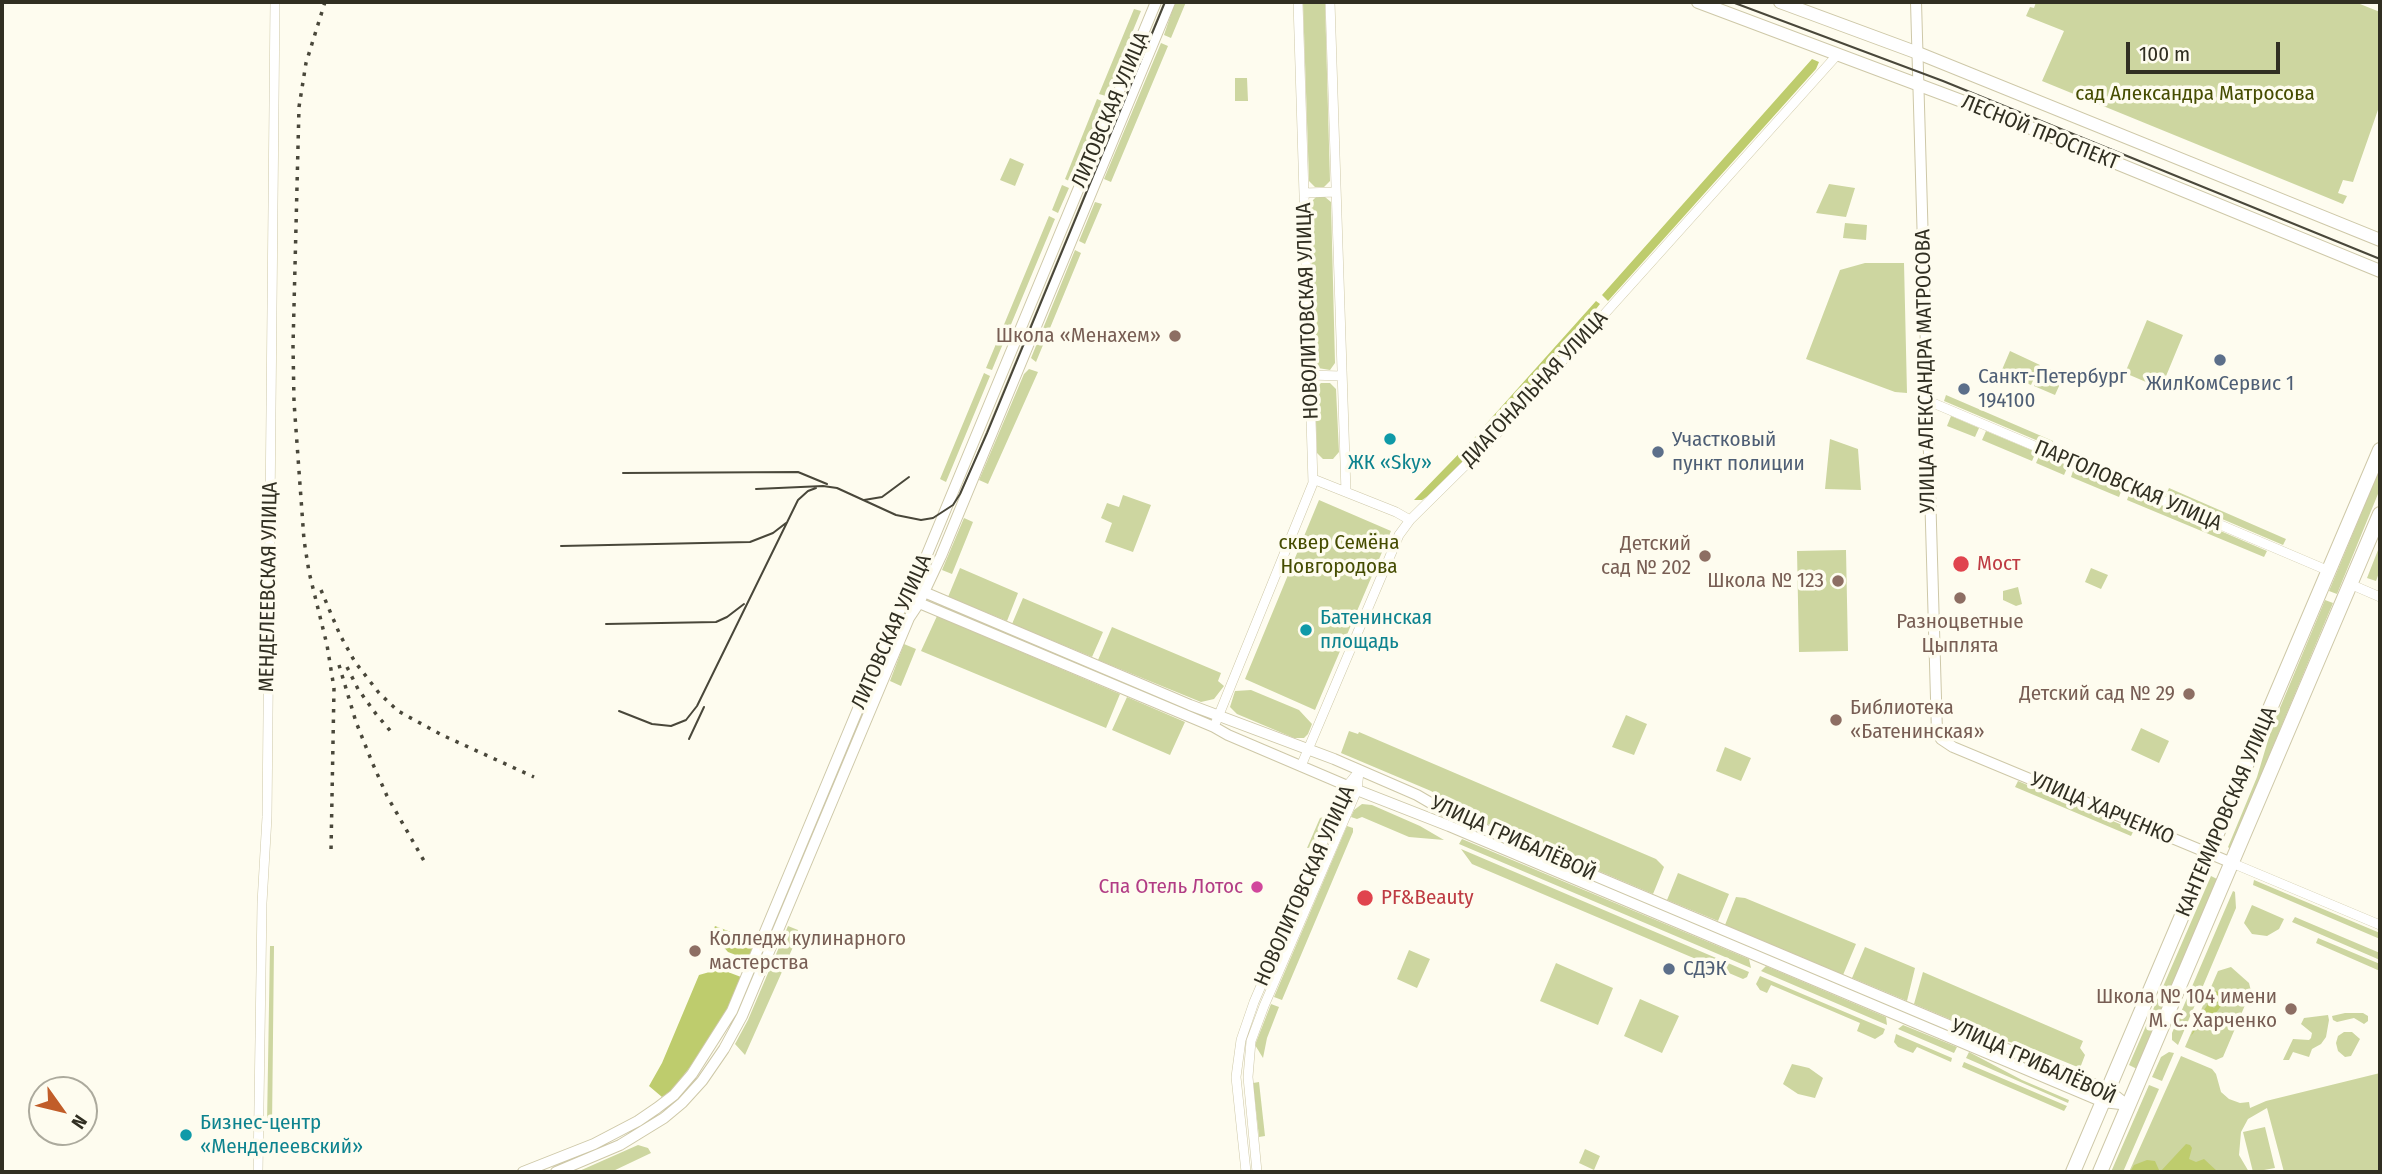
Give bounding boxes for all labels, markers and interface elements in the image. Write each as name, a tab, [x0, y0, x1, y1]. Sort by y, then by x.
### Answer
street label: ЛИТОВСКАЯ УЛИЦА	[1067, 28, 1155, 192]
scale bar	[2130, 28, 2284, 72]
text: 100 m	[2139, 41, 2190, 67]
park label: cад Александра Матросова	[2075, 81, 2315, 107]
street label: ЛЕСНОЙ ПРОСПЕКТ	[1958, 90, 2122, 176]
street label: НОВОЛИТОВСКАЯ УЛИЦА	[1292, 202, 1324, 420]
street label: УЛИЦА АЛЕКСАНДРА МАТРОСОВА	[1911, 229, 1941, 513]
street label: ДИАГОНАЛЬНАЯ УЛИЦА	[1457, 306, 1613, 472]
place label: Школа «Менахем»	[996, 323, 1161, 349]
marker: Школа «Менахем»	[1167, 328, 1183, 344]
marker: ЖилКомСервис 1	[2212, 352, 2228, 368]
place label: Санкт-Петербург 194100	[1978, 364, 2127, 414]
place label: ЖилКомСервис 1	[2146, 371, 2294, 397]
marker: Санкт-Петербург 194100	[1956, 381, 1972, 397]
place label: Участковый пункт полиции	[1672, 427, 1805, 477]
marker: ЖК «Sky»	[1382, 431, 1398, 447]
street label: ПАРГОЛОВСКАЯ УЛИЦА	[2031, 435, 2225, 537]
marker: Участковый пункт полиции	[1650, 444, 1666, 460]
place label: ЖК «Sky»	[1348, 450, 1432, 476]
street label: МЕНДЕЛЕЕВСКАЯ УЛИЦА	[255, 482, 283, 692]
park label: сквер Семёна Новгородова	[1278, 530, 1400, 580]
place label: Детский сад № 202	[1601, 531, 1691, 581]
marker: Детский сад № 202	[1697, 548, 1713, 564]
street label: ЛИТОВСКАЯ УЛИЦА	[847, 551, 937, 713]
place label: Мост	[1977, 551, 2020, 577]
marker: Мост	[1951, 554, 1971, 574]
place label: Школа № 123	[1707, 568, 1824, 594]
marker: Школа № 123	[1830, 573, 1846, 589]
marker: Разноцветные Цыплята	[1952, 590, 1968, 606]
place label: Батенинская площадь	[1320, 605, 1432, 655]
place label: Разноцветные Цыплята	[1896, 609, 2024, 659]
marker: Батенинская площадь	[1298, 622, 1314, 638]
place label: Детский сад № 29	[2019, 681, 2175, 707]
marker: Детский сад № 29	[2181, 686, 2197, 702]
place label: Библиотека «Батенинская»	[1850, 695, 1985, 745]
street label: КАНТЕМИРОВСКАЯ УЛИЦА	[2171, 703, 2283, 921]
marker: Библиотека «Батенинская»	[1828, 712, 1844, 728]
street label: УЛИЦА ХАРЧЕНКО	[2026, 767, 2178, 851]
street label: НОВОЛИТОВСКАЯ УЛИЦА	[1249, 782, 1361, 990]
street label: УЛИЦА ГРИБАЛЁВОЙ	[1426, 791, 1600, 887]
place label: Спа Отель Лотос	[1099, 874, 1243, 900]
marker: Спа Отель Лотос	[1249, 879, 1265, 895]
place label: PF&Beauty	[1381, 885, 1474, 911]
marker: PF&Beauty	[1355, 888, 1375, 908]
place label: Колледж кулинарного мастерства	[709, 926, 906, 976]
marker: Колледж кулинарного мастерства	[687, 943, 703, 959]
place label: СДЭК	[1683, 956, 1727, 982]
marker: СДЭК	[1661, 961, 1677, 977]
place label: Школа № 104 имени М. С. Харченко	[2096, 984, 2277, 1034]
marker: Школа № 104 имени М. С. Харченко	[2283, 1001, 2299, 1017]
street label: УЛИЦА ГРИБАЛЁВОЙ	[1946, 1014, 2120, 1110]
north arrow	[28, 1076, 98, 1146]
place label: Бизнес-центр «Менделеевский»	[200, 1110, 363, 1160]
text: N	[66, 1111, 92, 1133]
marker: Бизнес-центр «Менделеевский»	[178, 1127, 194, 1143]

